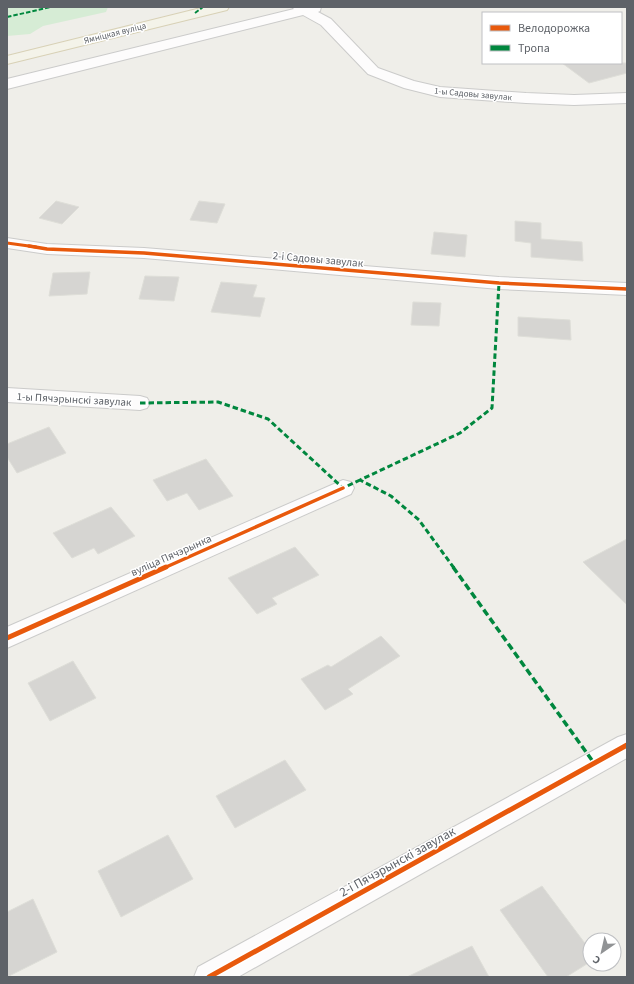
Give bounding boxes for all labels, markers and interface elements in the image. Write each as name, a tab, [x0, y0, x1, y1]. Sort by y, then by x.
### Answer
legend	[482, 12, 622, 64]
street label: Ямніцкая вуліца	[83, 19, 148, 48]
text: Велодорожка	[518, 20, 590, 37]
text: Тропа	[518, 40, 550, 57]
street label: 1-ы Садовы завулак	[434, 85, 513, 104]
street label: 2-і Садовы завулак	[272, 248, 364, 271]
street label: 1-ы Пячэрынскі завулак	[16, 389, 132, 410]
street label: вуліца Пячэрынка	[128, 531, 214, 580]
street label: 2-і Пячэрынскі завулак	[336, 822, 459, 901]
north arrow	[582, 932, 622, 972]
text: С	[589, 952, 604, 968]

